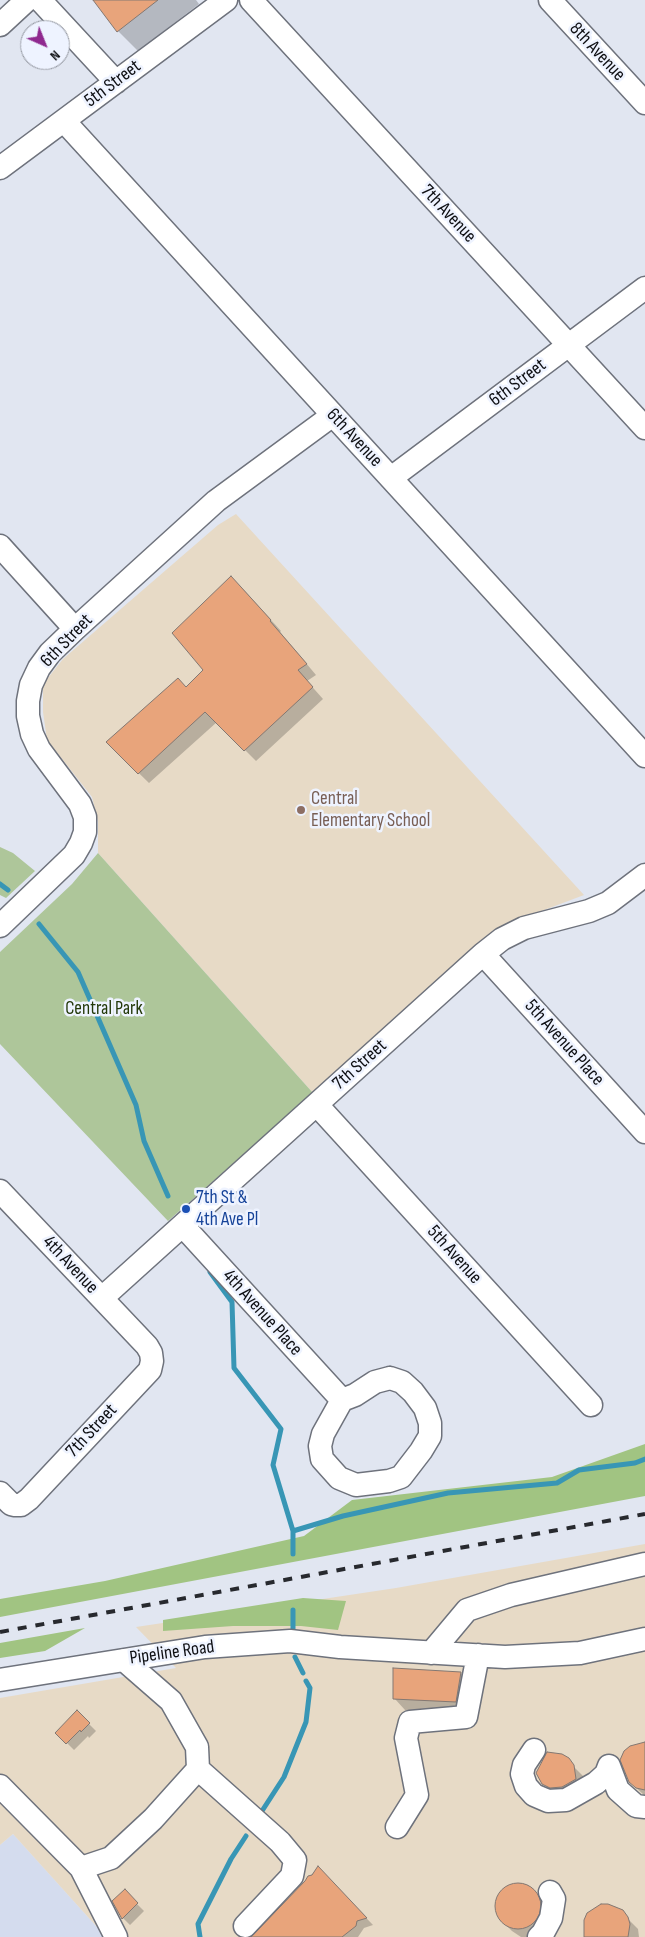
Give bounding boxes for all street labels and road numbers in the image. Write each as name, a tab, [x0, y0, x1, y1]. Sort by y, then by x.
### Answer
street label: 8th Avenue	[564, 18, 630, 86]
street label: 5th Street	[80, 55, 146, 113]
street label: 7th Avenue	[415, 180, 481, 248]
street label: 6th Street	[485, 354, 551, 412]
street label: 6th Avenue	[321, 404, 387, 472]
street label: 6th Street	[36, 610, 98, 672]
street label: 5th Avenue Place	[519, 995, 609, 1091]
street label: 7th Street	[328, 1035, 392, 1095]
street label: 5th Avenue	[422, 1221, 486, 1289]
street label: 4th Avenue	[37, 1231, 103, 1299]
street label: 4th Avenue Place	[217, 1265, 307, 1361]
street label: 7th Street	[62, 1400, 122, 1462]
street label: Pipeline Road	[128, 1636, 216, 1670]

